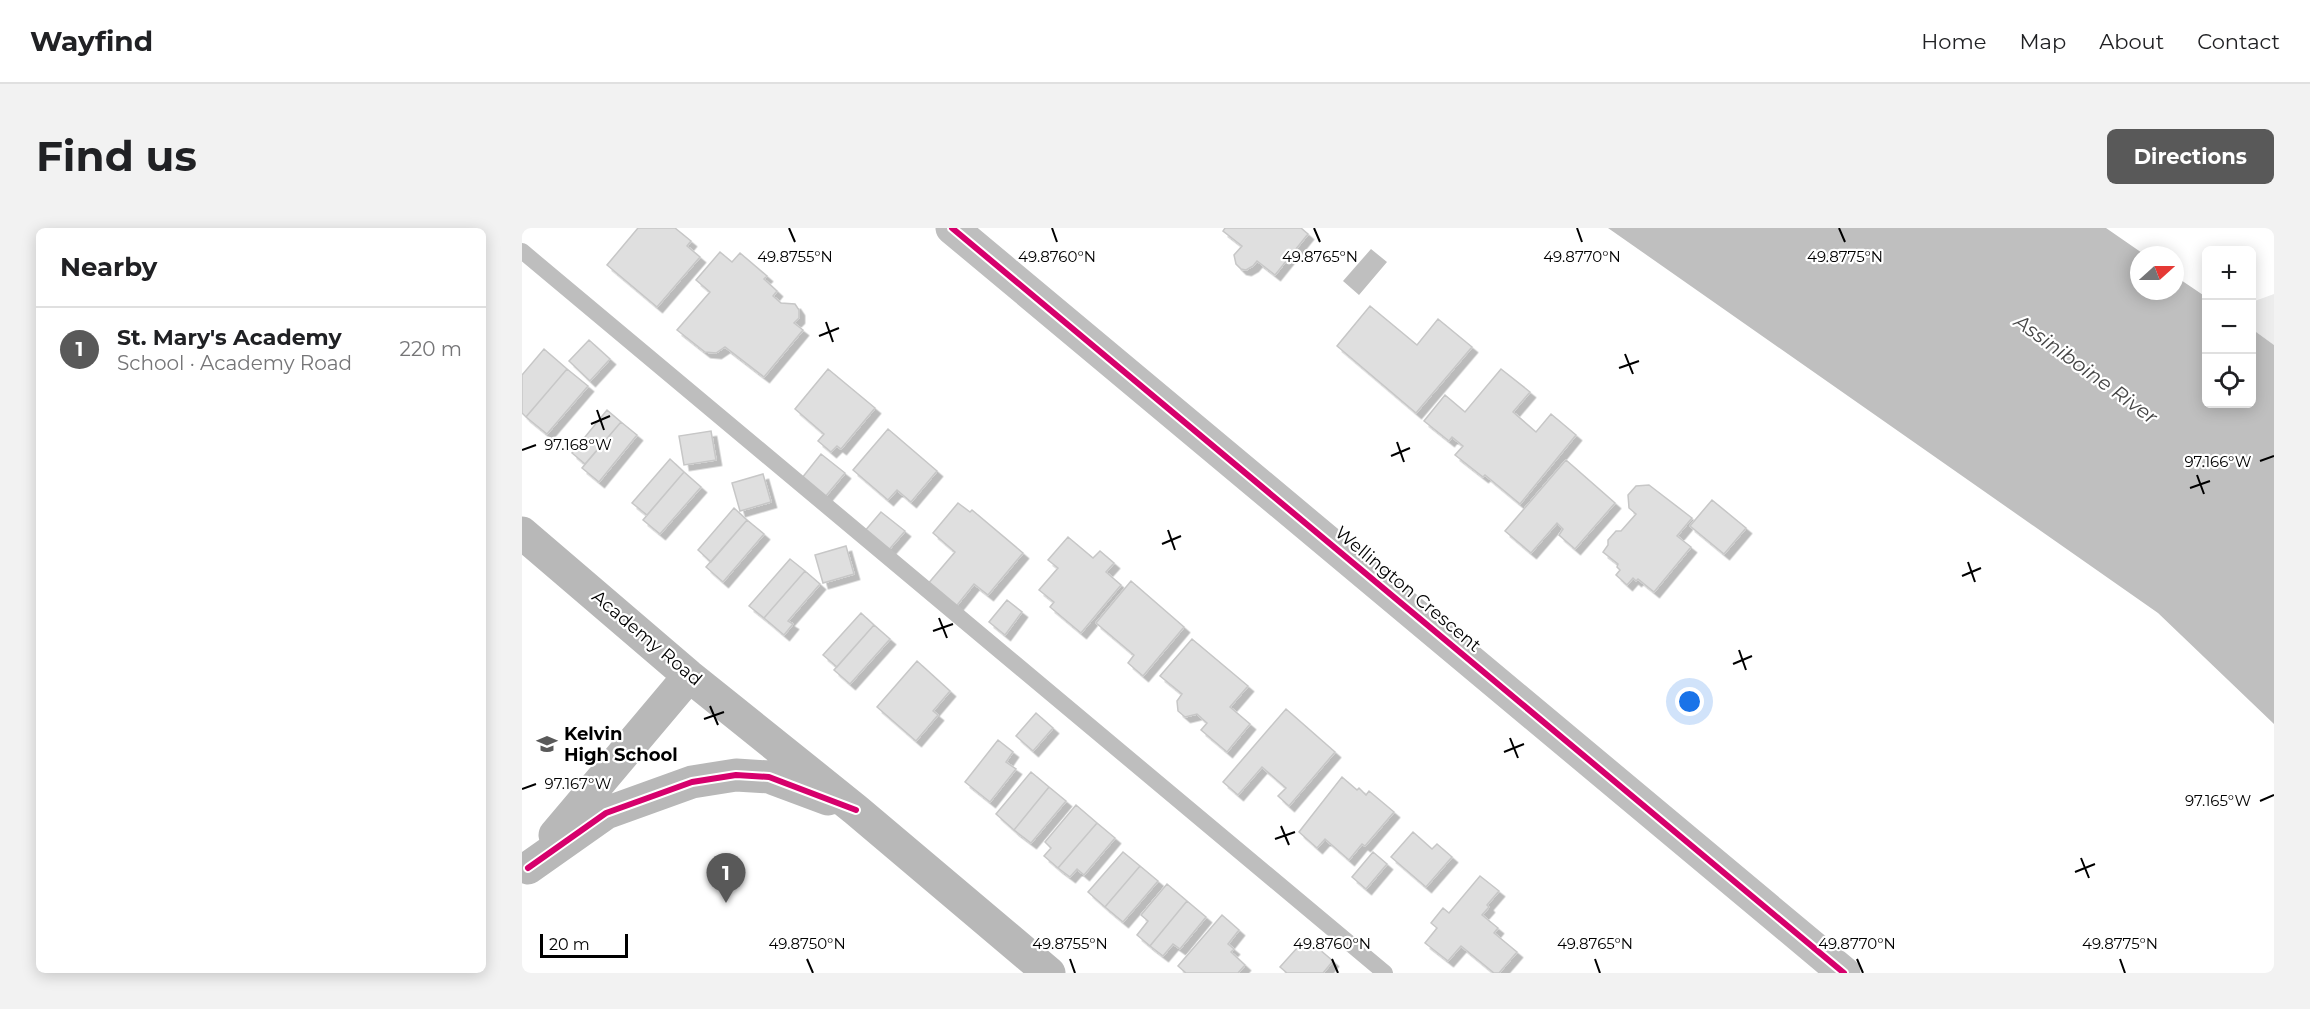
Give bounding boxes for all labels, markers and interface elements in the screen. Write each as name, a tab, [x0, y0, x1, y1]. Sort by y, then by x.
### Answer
text: Wayfind	[30, 24, 153, 58]
text: Home	[1921, 29, 1986, 54]
text: Map	[2019, 29, 2066, 54]
text: About	[2099, 29, 2164, 54]
text: Contact	[2197, 29, 2280, 54]
button: Directions	[2107, 129, 2274, 184]
text: Find us	[36, 130, 197, 182]
north arrow	[2130, 246, 2184, 300]
map controls	[2202, 246, 2256, 408]
button: +	[2202, 246, 2256, 300]
text: 49.8755°N	[757, 247, 833, 266]
text: 49.8760°N	[1018, 247, 1096, 266]
text: 49.8765°N	[1282, 247, 1358, 266]
text: 49.8770°N	[1543, 247, 1621, 266]
text: 49.8775°N	[1807, 247, 1883, 266]
text: Nearby	[60, 251, 157, 283]
button: −	[2202, 300, 2256, 354]
water label: Assiniboine River	[2009, 308, 2163, 429]
text: St. Mary's Academy	[117, 324, 342, 351]
text: 1	[76, 337, 83, 361]
text: 220 m	[400, 337, 462, 361]
text: School · Academy Road	[117, 351, 352, 375]
button: locate	[2202, 354, 2256, 408]
text: 97.168°W	[544, 435, 612, 454]
text: 97.166°W	[2185, 452, 2252, 471]
street label: Wellington Crescent	[1331, 522, 1485, 656]
street label: Academy Road	[587, 586, 707, 690]
your location	[1675, 687, 1704, 716]
place label: Kelvin High School	[564, 723, 678, 766]
school or university icon: Kelvin High School	[535, 732, 559, 756]
text: 97.167°W	[545, 774, 612, 793]
text: 97.165°W	[2185, 791, 2251, 810]
pin: 1	[706, 854, 746, 903]
scale bar	[540, 931, 628, 958]
text: 49.8750°N	[768, 934, 846, 953]
text: 49.8755°N	[1032, 934, 1108, 953]
text: 49.8760°N	[1293, 934, 1371, 953]
text: 49.8765°N	[1557, 934, 1633, 953]
text: 49.8770°N	[1818, 934, 1896, 953]
text: 49.8775°N	[2082, 934, 2158, 953]
text: 20 m	[549, 935, 590, 954]

